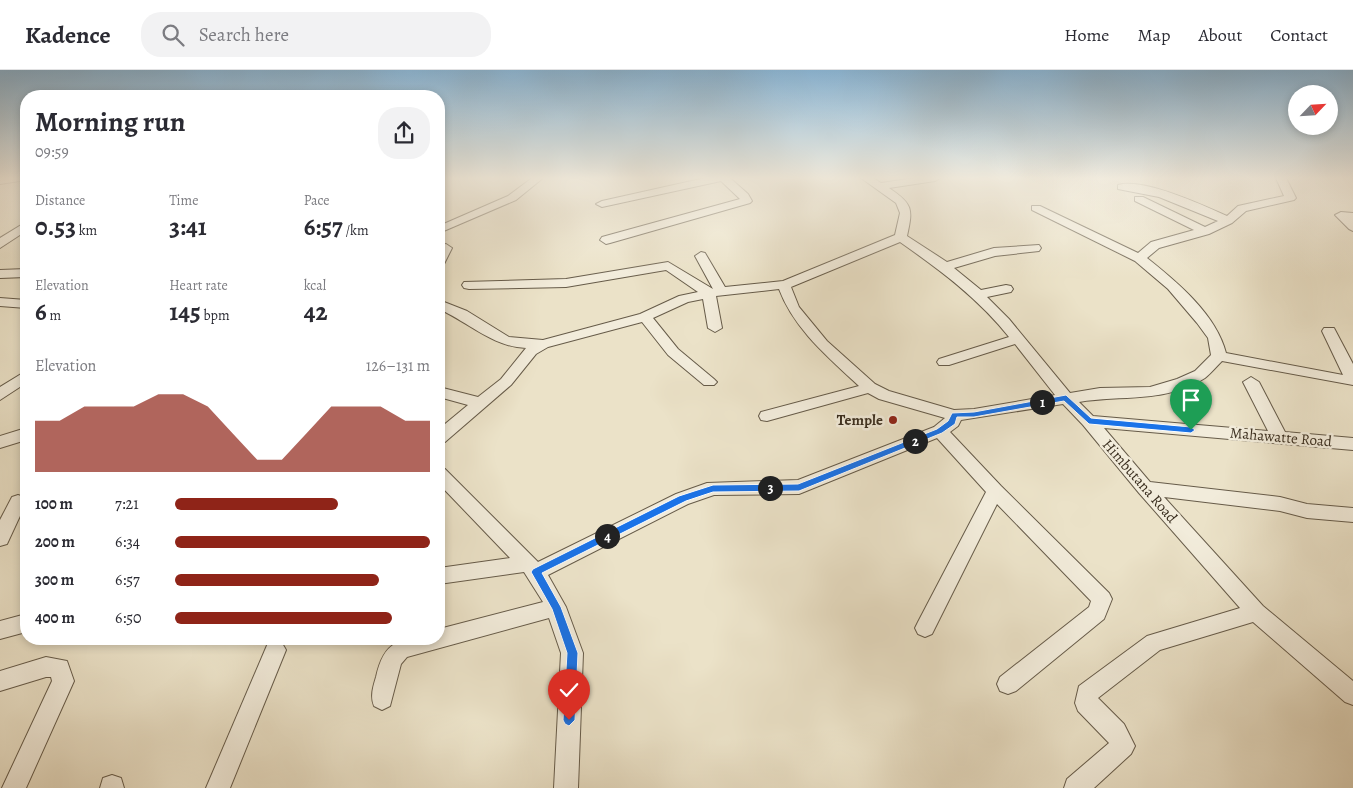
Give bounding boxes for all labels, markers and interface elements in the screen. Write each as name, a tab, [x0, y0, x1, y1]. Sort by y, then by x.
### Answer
search box	[141, 12, 491, 57]
text: Kadence	[25, 19, 111, 51]
icon: search	[159, 21, 187, 49]
text: Search here	[199, 22, 289, 48]
text: Home	[1064, 23, 1109, 47]
text: Map	[1137, 23, 1170, 47]
text: About	[1198, 23, 1242, 47]
text: Contact	[1270, 23, 1328, 47]
north arrow	[1288, 85, 1338, 135]
map controls	[1288, 85, 1338, 135]
text: Morning run	[35, 103, 185, 141]
button: share	[378, 107, 430, 159]
text: 09:59	[35, 141, 69, 163]
text: Distance	[35, 191, 85, 210]
text: Time	[169, 191, 198, 210]
text: Pace	[304, 191, 330, 210]
text: 0.53	[35, 210, 76, 244]
text: 3:41	[169, 210, 207, 244]
text: 6:57	[304, 210, 343, 244]
text: km	[76, 221, 97, 240]
text: /km	[343, 221, 369, 240]
text: Elevation	[35, 276, 89, 295]
text: Heart rate	[169, 276, 228, 295]
text: kcal	[304, 276, 326, 295]
text: 6	[35, 295, 47, 329]
text: 145	[169, 295, 201, 329]
text: 42	[304, 295, 327, 329]
text: m	[47, 306, 61, 325]
text: bpm	[201, 306, 230, 325]
text: Elevation	[35, 355, 96, 377]
text: 126–131 m	[366, 355, 430, 377]
pin	[1170, 379, 1212, 430]
icon: arrive	[1177, 386, 1205, 414]
pin: 1	[1030, 390, 1054, 414]
text: 1	[1040, 393, 1045, 412]
place label: Temple	[837, 410, 883, 430]
marker: Temple	[887, 414, 899, 426]
street label: Mahawatte Road	[1229, 423, 1334, 452]
pin: 2	[902, 428, 928, 454]
text: 2	[912, 432, 919, 451]
street label: Himbutana Road	[1098, 435, 1183, 528]
pin: 3	[758, 476, 782, 500]
text: 3	[767, 479, 774, 498]
text: 100 m	[35, 493, 73, 515]
text: 7:21	[115, 493, 139, 515]
pin: 4	[594, 524, 620, 548]
text: 4	[604, 527, 611, 546]
text: 200 m	[35, 531, 75, 553]
text: 6:34	[115, 531, 140, 553]
text: 300 m	[35, 569, 74, 591]
text: 6:57	[115, 569, 140, 591]
text: 400 m	[35, 607, 75, 629]
text: 6:50	[115, 607, 142, 629]
pin	[548, 669, 590, 720]
icon: check	[555, 676, 583, 704]

